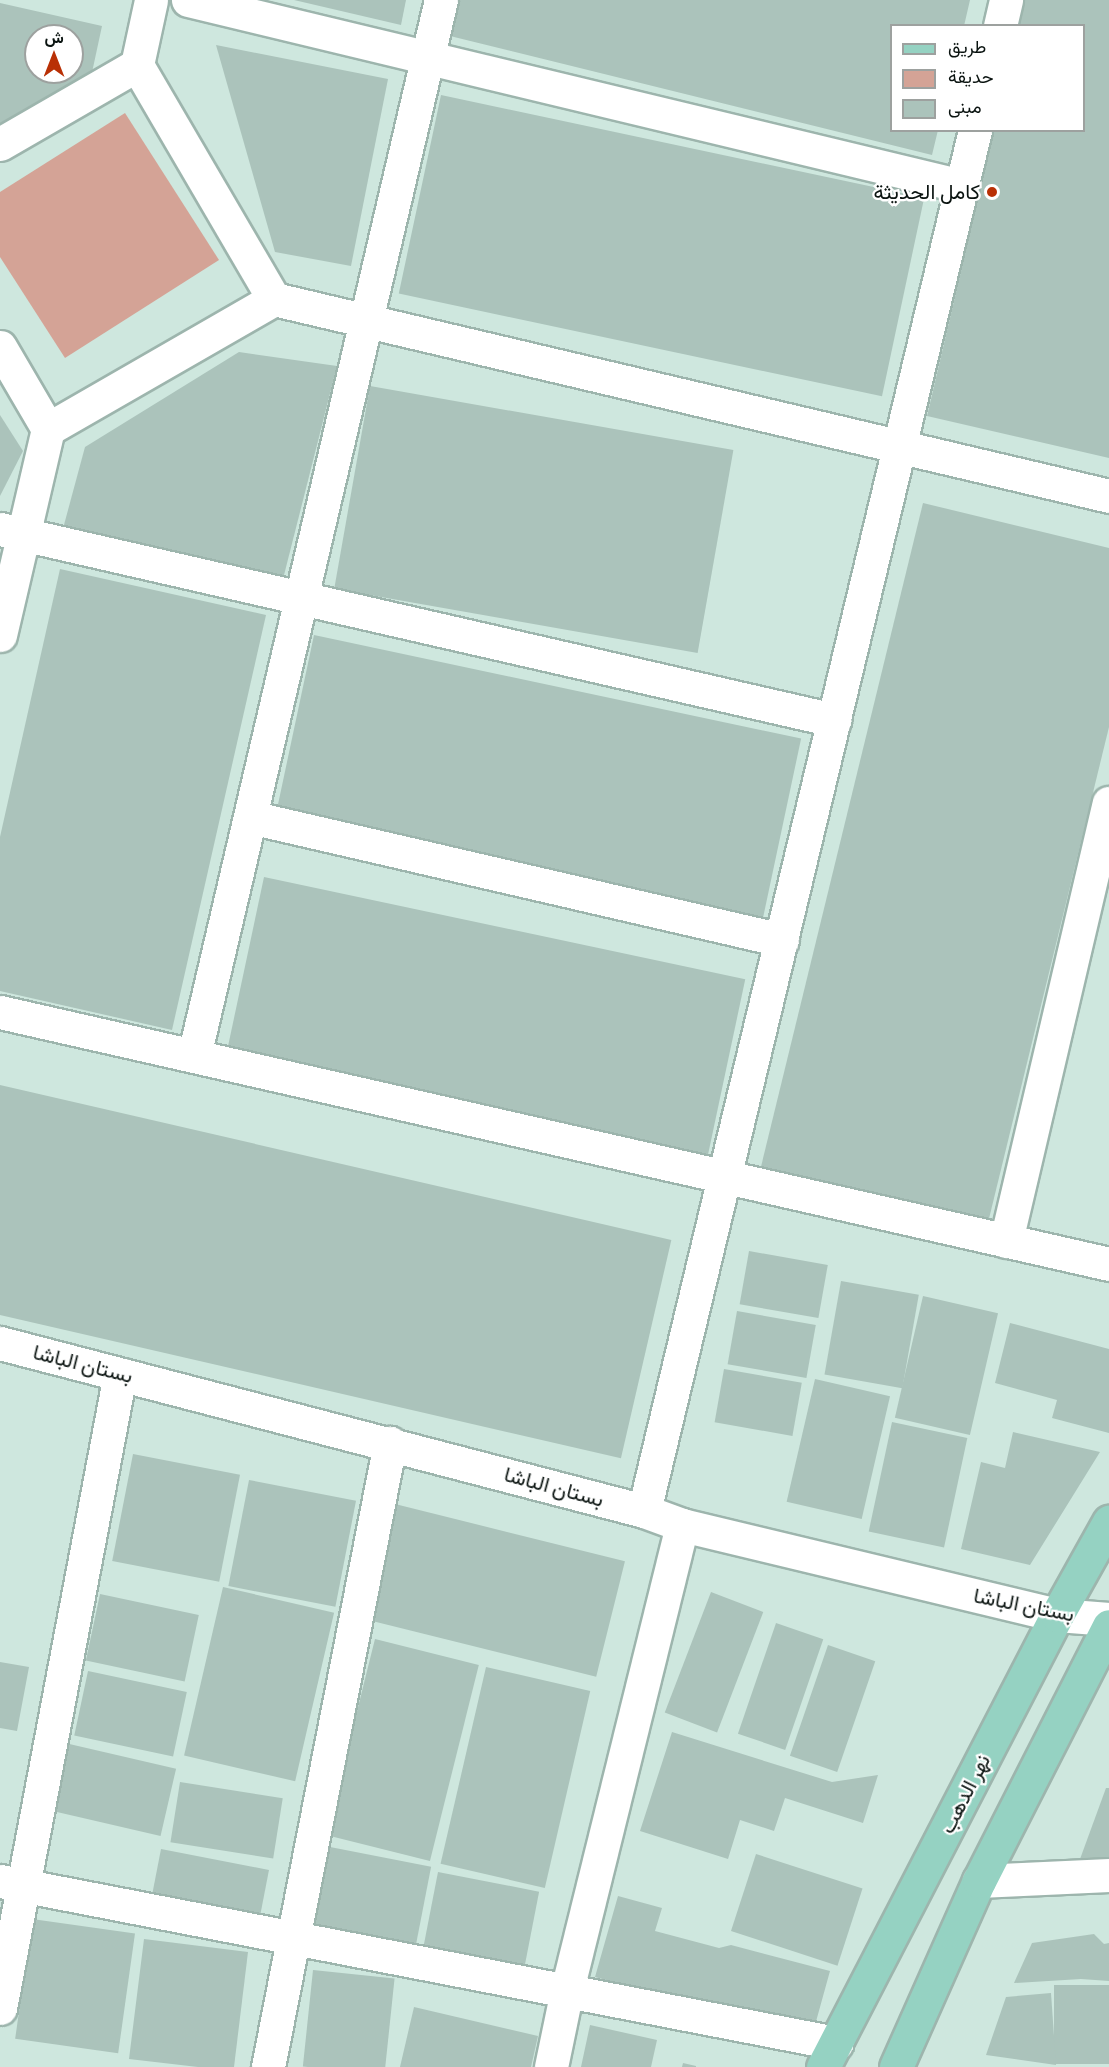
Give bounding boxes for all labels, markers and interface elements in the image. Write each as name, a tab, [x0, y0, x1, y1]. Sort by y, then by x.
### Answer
north arrow	[24, 24, 84, 84]
legend	[890, 24, 1085, 132]
text: ش	[44, 28, 64, 48]
text: طريق	[948, 36, 986, 58]
text: حديقة	[948, 66, 994, 88]
text: مبنى	[948, 96, 982, 118]
place label: كامل الحديثة	[873, 179, 980, 205]
marker: كامل الحديثة	[985, 185, 999, 199]
street label: بستان الباشا	[30, 1339, 136, 1389]
street label: بستان الباشا	[501, 1462, 607, 1512]
street label: بستان الباشا	[972, 1583, 1076, 1627]
street label: نهر الدهب	[934, 1750, 996, 1838]

